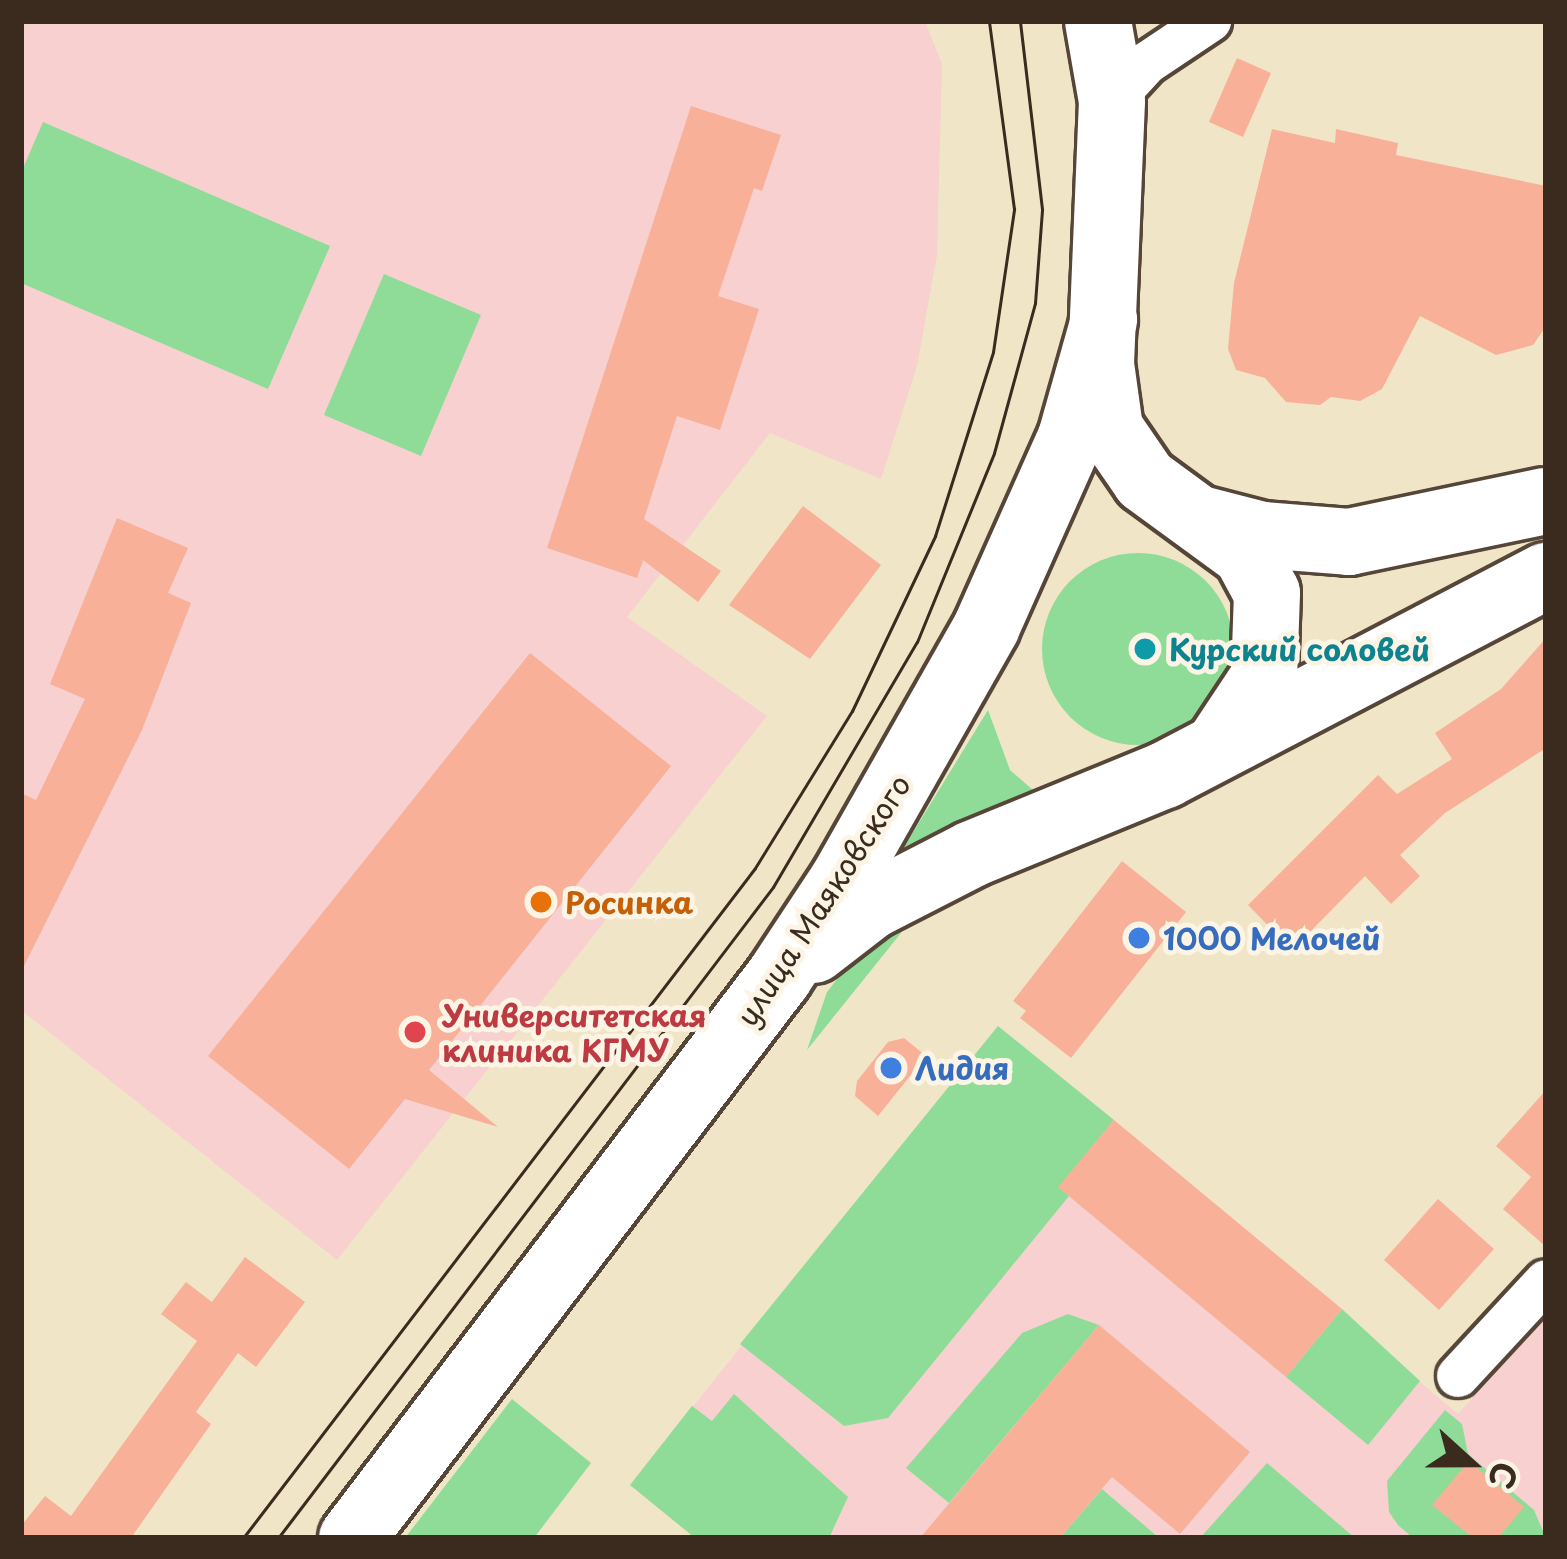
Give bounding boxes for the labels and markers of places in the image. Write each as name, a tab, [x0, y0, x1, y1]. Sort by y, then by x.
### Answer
place label: Курский соловей	[1169, 631, 1431, 667]
marker: Курский соловей	[1132, 636, 1158, 662]
place label: Росинка	[565, 884, 693, 920]
marker: Росинка	[528, 889, 554, 915]
place label: 1000 Мелочей	[1163, 920, 1382, 956]
marker: 1000 Мелочей	[1126, 925, 1152, 951]
place label: Университетская клиника КГМУ	[442, 997, 707, 1068]
marker: Университетская клиника КГМУ	[399, 1016, 431, 1048]
place label: Лидия	[915, 1050, 1009, 1086]
marker: Лидия	[878, 1055, 904, 1081]

